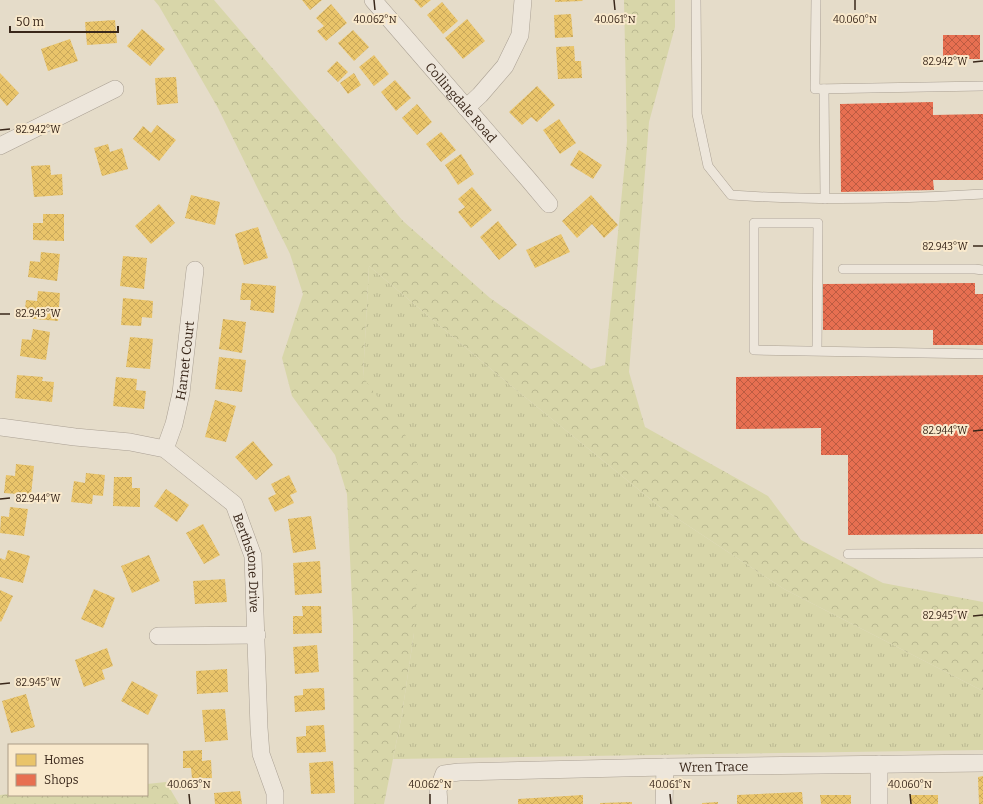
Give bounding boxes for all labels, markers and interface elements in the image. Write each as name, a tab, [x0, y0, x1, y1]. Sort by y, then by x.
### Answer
scale bar	[10, 8, 118, 34]
text: 40.062°N	[353, 14, 397, 26]
text: 40.061°N	[594, 14, 636, 26]
text: 40.060°N	[833, 14, 877, 26]
text: 50 m	[16, 15, 45, 29]
text: 82.942°W	[922, 56, 968, 68]
street label: Collingdale Road	[422, 59, 500, 146]
text: 82.942°W	[15, 124, 61, 136]
text: 82.943°W	[922, 241, 968, 253]
text: 82.943°W	[15, 308, 61, 320]
street label: Harnet Court	[173, 320, 197, 402]
text: 82.944°W	[922, 425, 968, 437]
text: 82.944°W	[15, 493, 61, 505]
street label: Berthstone Drive	[230, 511, 262, 613]
text: 82.945°W	[923, 610, 968, 622]
text: 82.945°W	[16, 677, 61, 689]
legend	[8, 744, 148, 796]
text: Homes	[44, 753, 84, 767]
street label: Wren Trace	[679, 759, 749, 775]
text: Shops	[44, 773, 79, 787]
text: 40.063°N	[167, 779, 211, 791]
text: 40.062°N	[408, 779, 452, 791]
text: 40.061°N	[649, 779, 691, 791]
text: 40.060°N	[888, 779, 932, 791]

